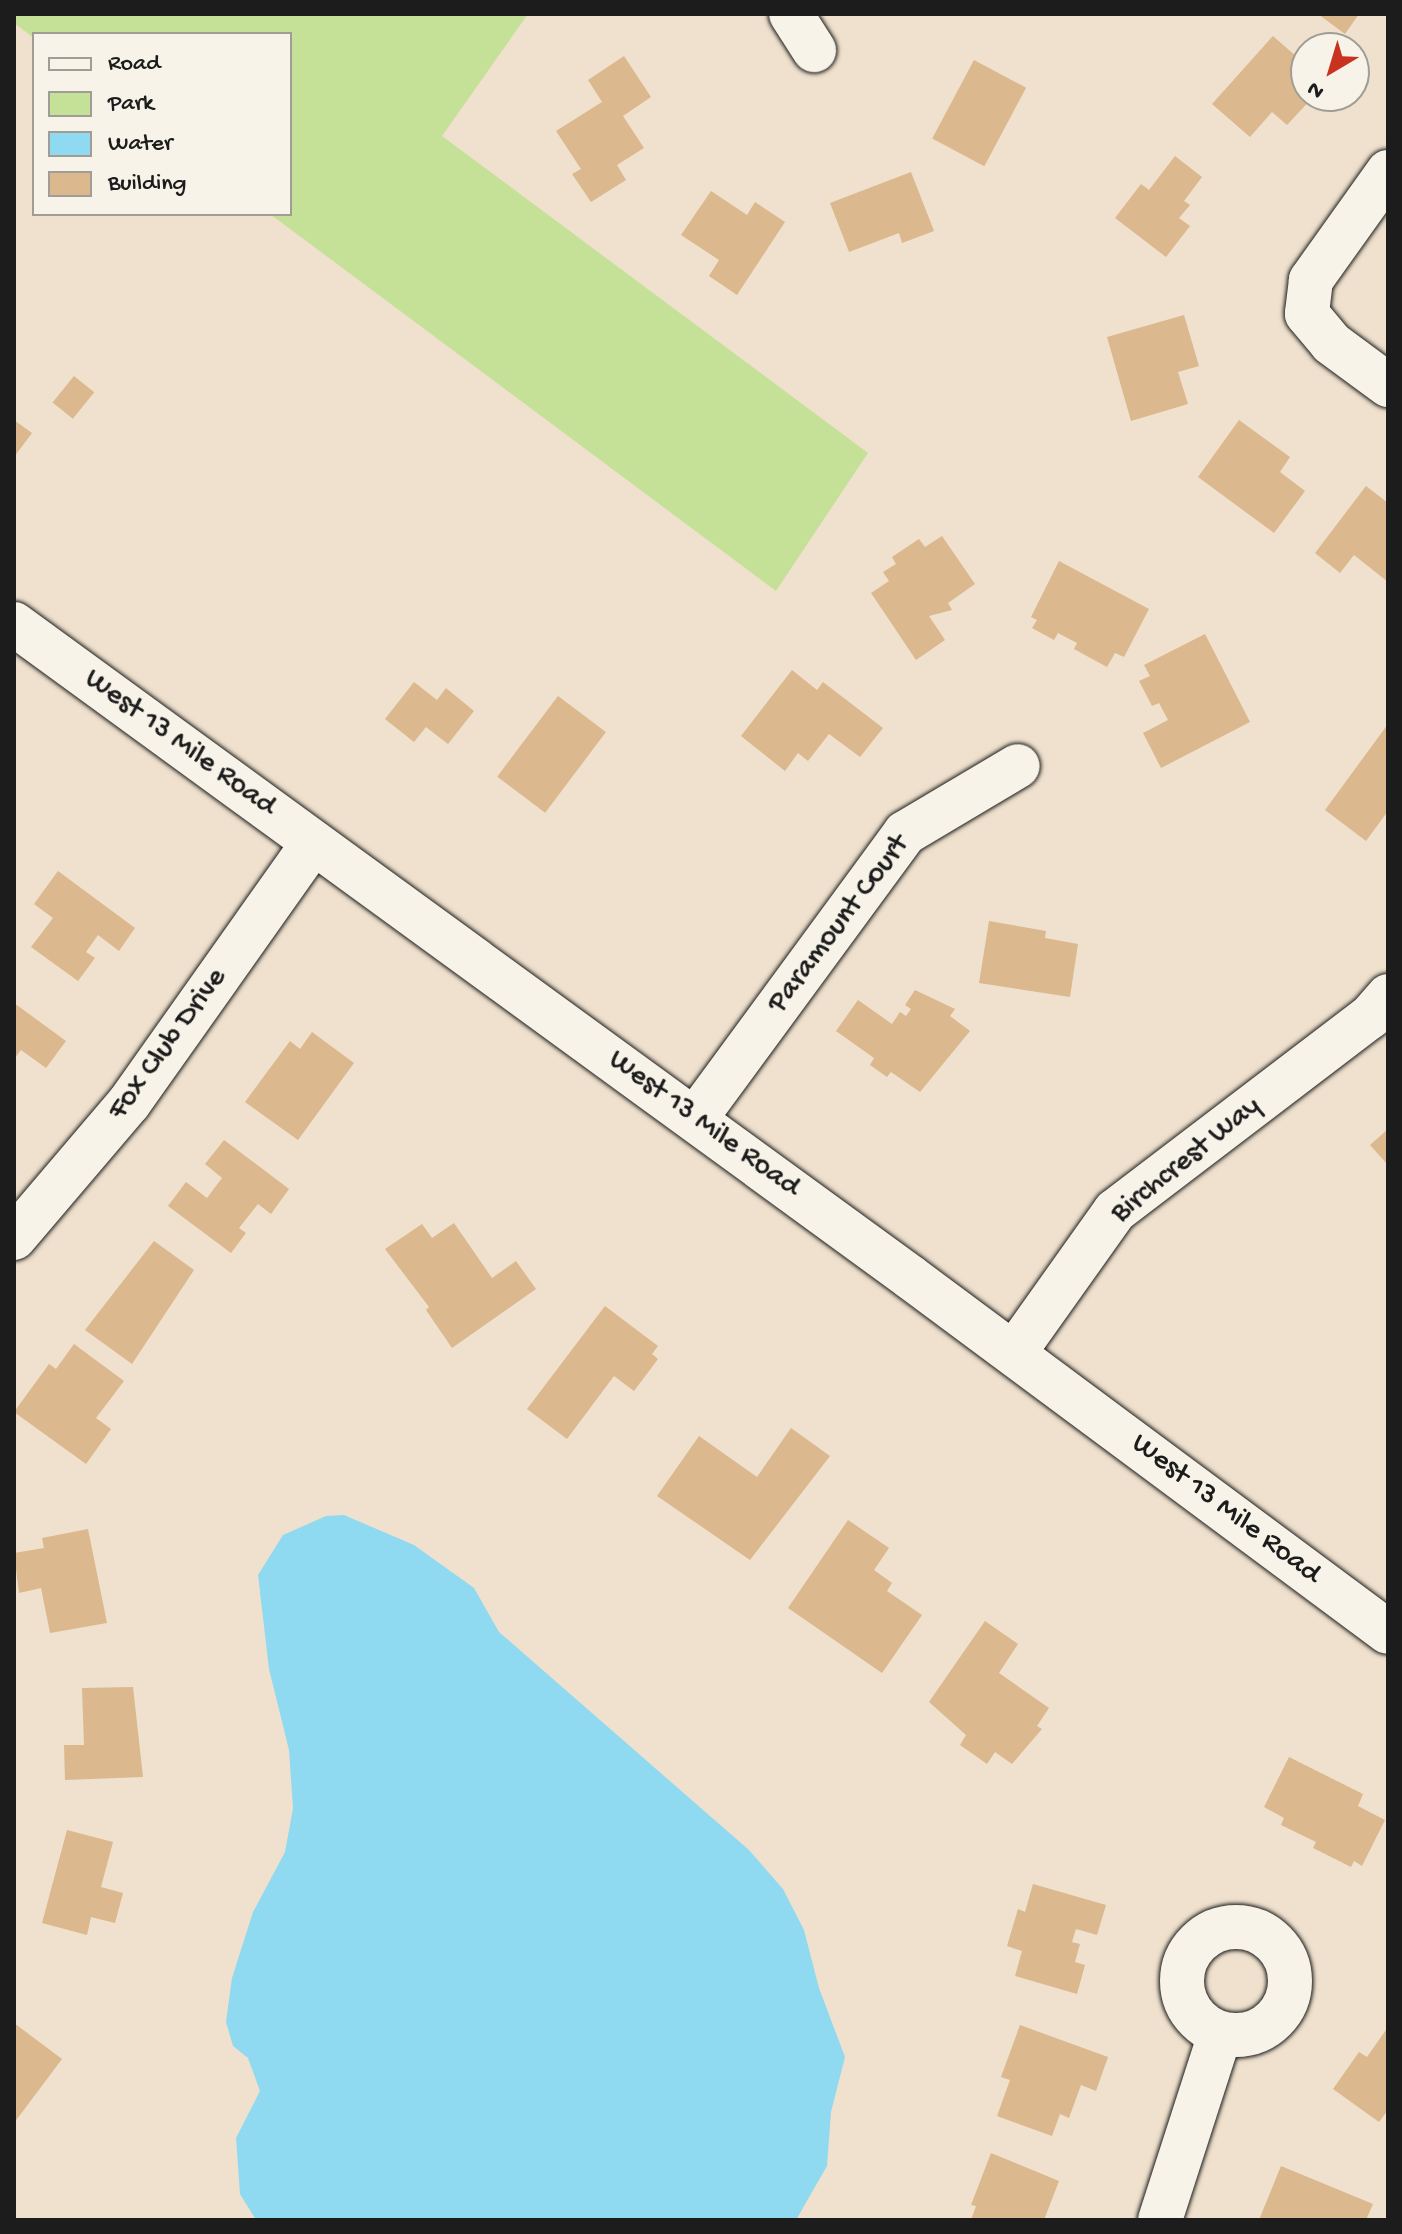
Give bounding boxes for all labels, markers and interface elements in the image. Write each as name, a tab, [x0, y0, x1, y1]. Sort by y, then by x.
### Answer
legend	[32, 32, 292, 216]
north arrow	[1290, 32, 1370, 112]
text: Road	[108, 50, 160, 79]
text: N	[1303, 75, 1330, 104]
text: Park	[108, 90, 154, 119]
text: Water	[108, 130, 172, 159]
text: Building	[108, 170, 186, 199]
street label: West 13 Mile Road	[76, 662, 282, 826]
street label: Paramount Court	[761, 829, 919, 1021]
street label: Fox Club Drive	[102, 962, 236, 1128]
street label: West 13 Mile Road	[600, 1043, 806, 1207]
street label: Birchcrest Way	[1105, 1090, 1269, 1232]
street label: West 13 Mile Road	[1123, 1427, 1327, 1593]

